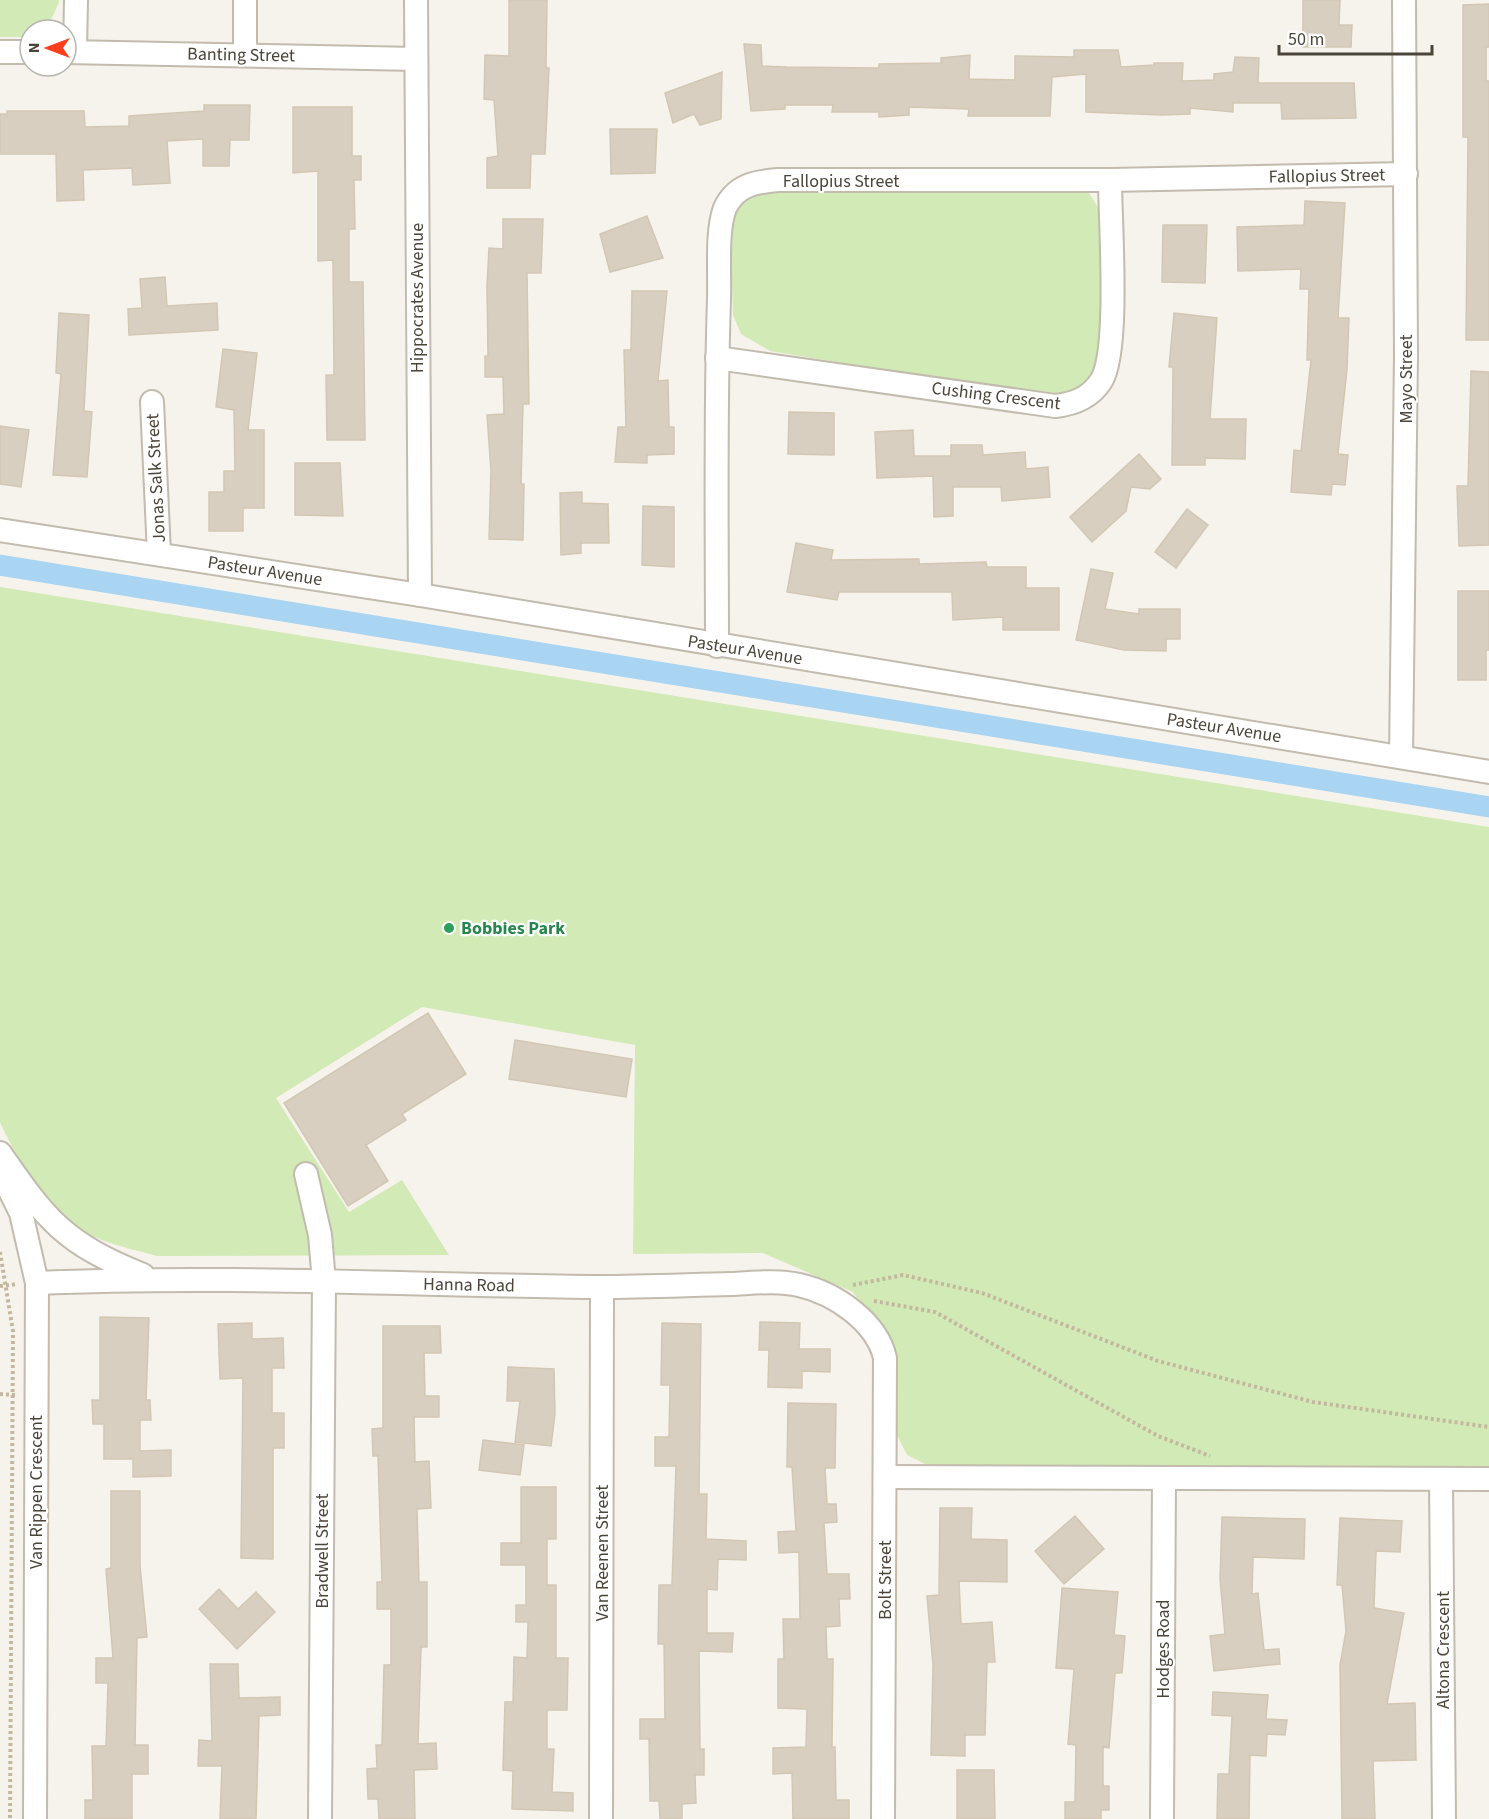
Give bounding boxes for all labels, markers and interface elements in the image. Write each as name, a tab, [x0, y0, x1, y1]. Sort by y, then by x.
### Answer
north arrow	[18, 18, 78, 78]
scale bar	[1279, 18, 1432, 56]
text: 50 m	[1288, 27, 1324, 52]
street label: Banting Street	[187, 42, 295, 68]
text: N	[23, 43, 45, 53]
street label: Fallopius Street	[1268, 162, 1386, 190]
street label: Fallopius Street	[783, 169, 899, 194]
street label: Hippocrates Avenue	[405, 223, 430, 373]
street label: Mayo Street	[1394, 335, 1419, 423]
street label: Cushing Crescent	[930, 376, 1062, 416]
street label: Jonas Salk Street	[140, 413, 172, 543]
street label: Pasteur Avenue	[206, 550, 324, 592]
street label: Pasteur Avenue	[686, 629, 804, 671]
street label: Pasteur Avenue	[1165, 707, 1283, 749]
place label: Bobbies Park	[461, 916, 565, 941]
marker: Bobbies Park	[442, 921, 456, 935]
street label: Hanna Road	[423, 1272, 515, 1298]
street label: Van Rippen Crescent	[24, 1415, 49, 1569]
street label: Van Reenen Street	[590, 1485, 615, 1621]
street label: Bradwell Street	[310, 1493, 335, 1609]
street label: Bolt Street	[873, 1540, 898, 1620]
street label: Altona Crescent	[1431, 1591, 1456, 1709]
street label: Hodges Road	[1151, 1599, 1176, 1699]

